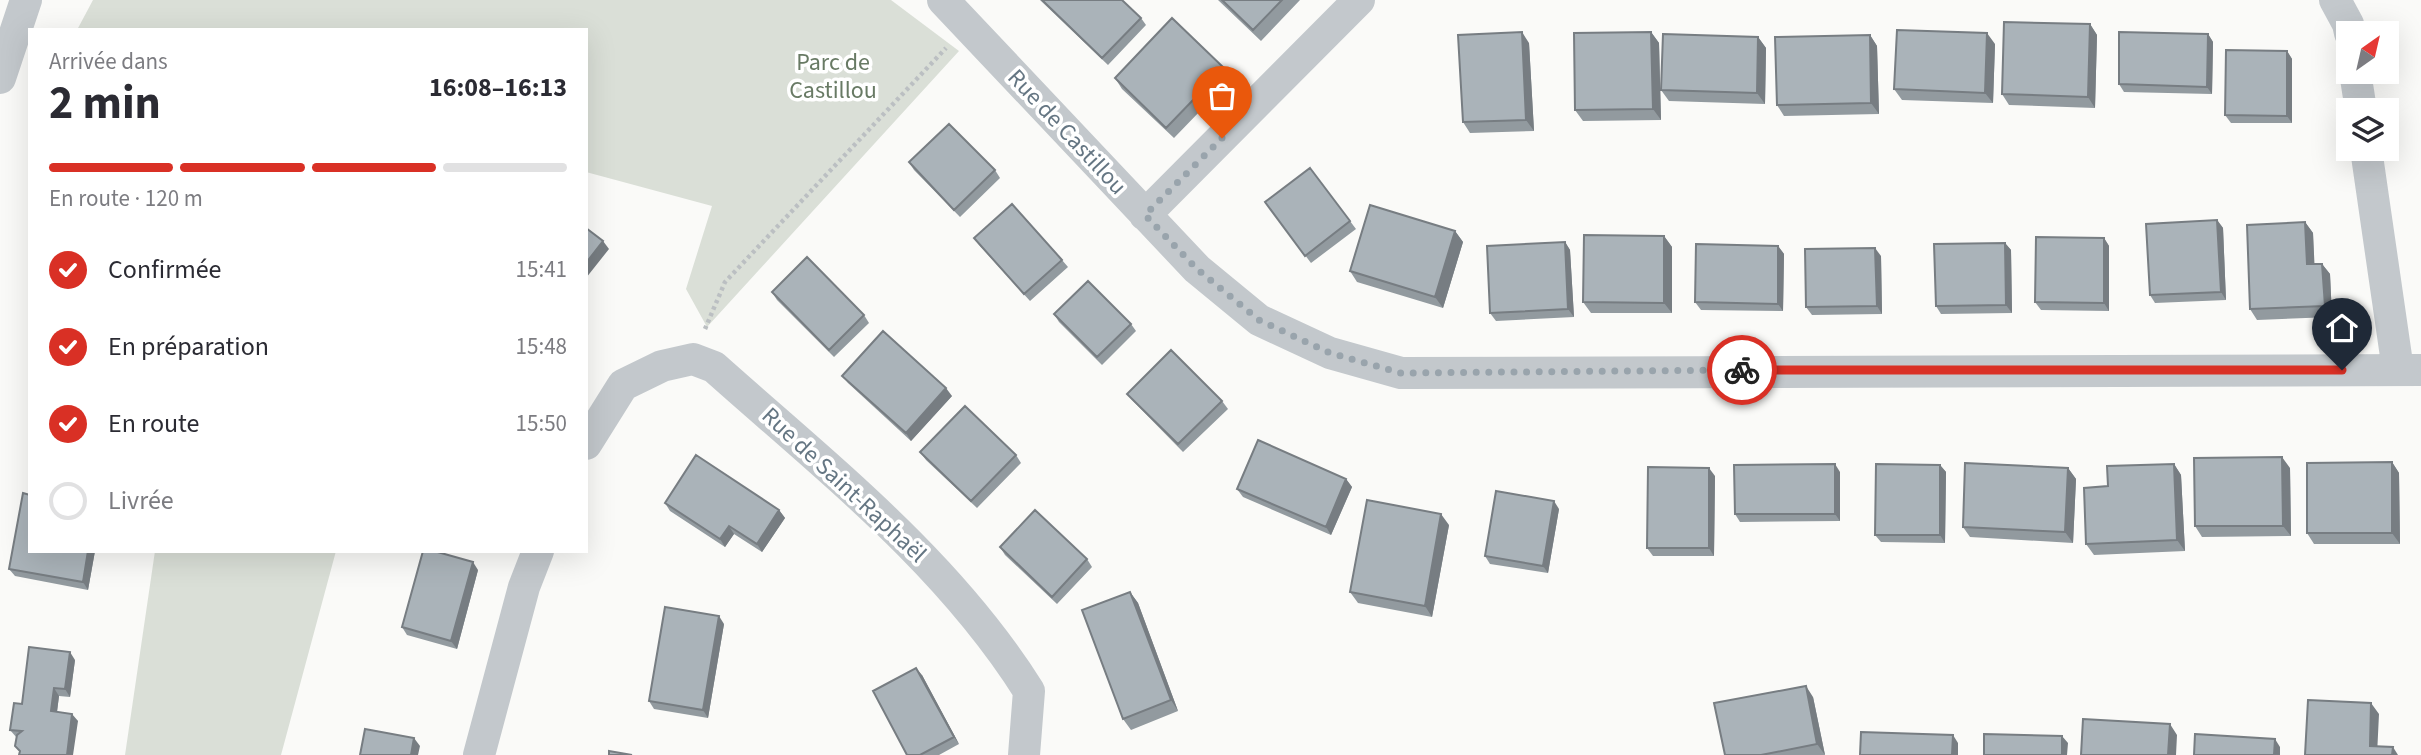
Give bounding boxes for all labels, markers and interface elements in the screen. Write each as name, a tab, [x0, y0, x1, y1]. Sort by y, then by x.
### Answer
north arrow	[2336, 21, 2399, 84]
map controls	[2336, 21, 2399, 161]
text: Arrivée dans	[49, 45, 168, 78]
park label: Parc de Castillou	[789, 45, 877, 108]
street label: Rue de Castillou	[999, 61, 1135, 203]
pin	[1192, 66, 1252, 138]
text: 16:08–16:13	[429, 69, 567, 106]
text: 2 min	[49, 71, 161, 136]
icon: bag	[1203, 77, 1241, 115]
button: layers	[2336, 98, 2399, 161]
text: En route · 120 m	[49, 182, 203, 215]
icon: check	[49, 251, 87, 289]
text: Confirmée	[108, 251, 222, 288]
text: 15:41	[516, 253, 567, 286]
pin	[2312, 298, 2372, 370]
icon: home	[2323, 309, 2361, 347]
icon: check	[49, 328, 87, 366]
text: En préparation	[108, 328, 269, 365]
text: 15:48	[516, 330, 567, 363]
courier	[1707, 335, 1777, 405]
icon: bike	[1723, 351, 1761, 389]
street label: Rue de Saint-Raphaël	[754, 399, 934, 571]
icon: check	[49, 405, 87, 443]
text: En route	[108, 405, 199, 442]
text: 15:50	[516, 407, 567, 440]
text: Livrée	[108, 482, 174, 519]

